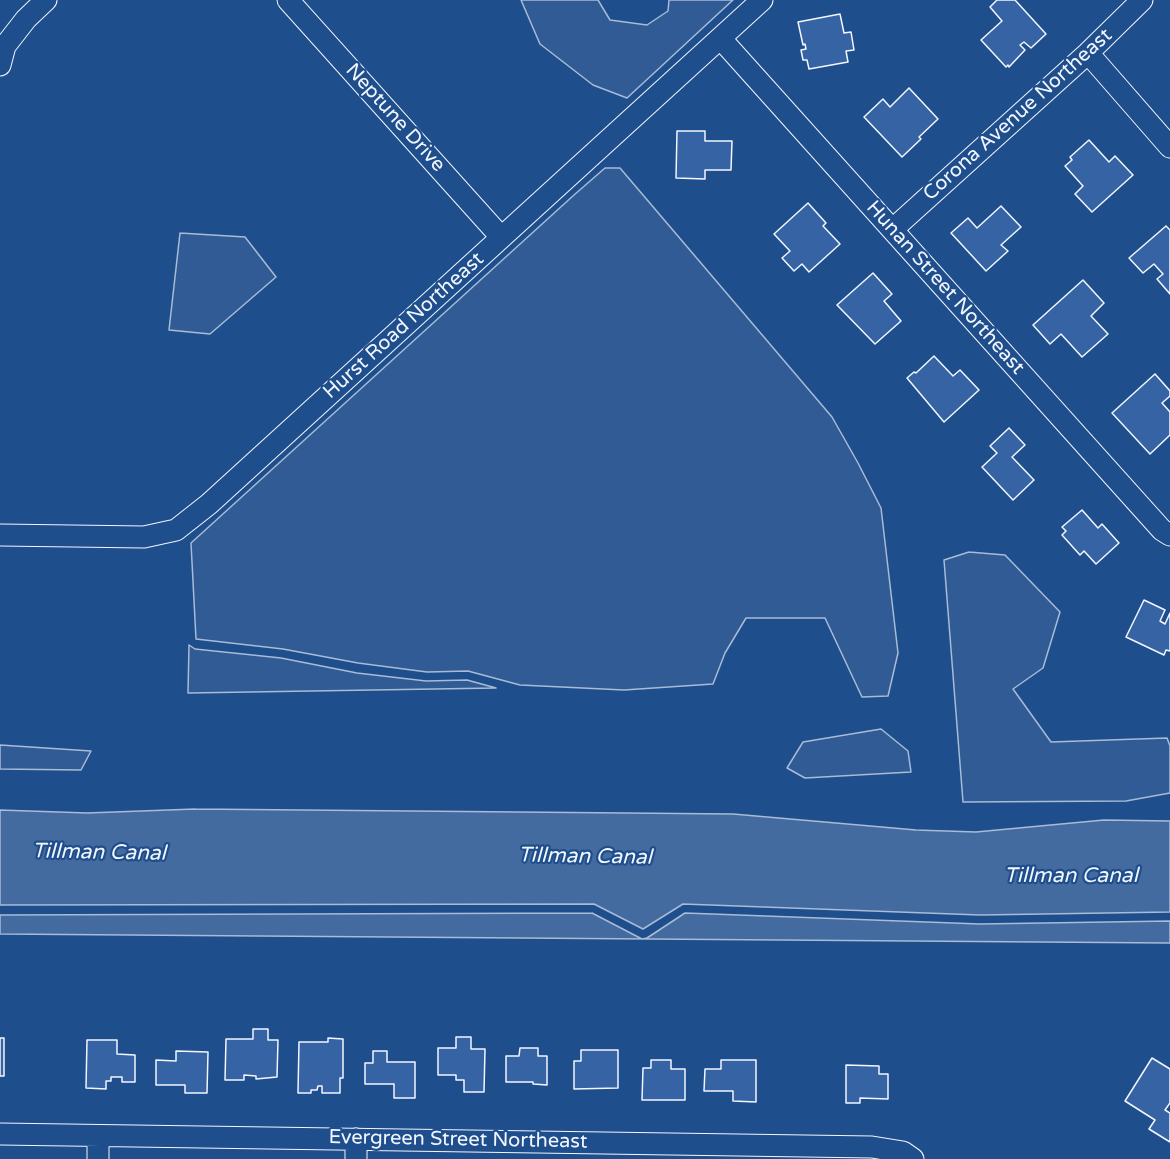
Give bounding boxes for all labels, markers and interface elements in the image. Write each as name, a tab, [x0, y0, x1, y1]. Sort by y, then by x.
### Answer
street label: Corona Avenue Northeast	[919, 24, 1117, 206]
street label: Neptune Drive	[340, 59, 450, 177]
street label: Hunan Street Northeast	[861, 196, 1029, 380]
street label: Hurst Road Northeast	[319, 248, 489, 404]
water label: Tillman Canal	[32, 839, 166, 867]
water label: Tillman Canal	[518, 843, 652, 871]
water label: Tillman Canal	[1004, 863, 1138, 889]
street label: Evergreen Street Northeast	[328, 1126, 588, 1154]

